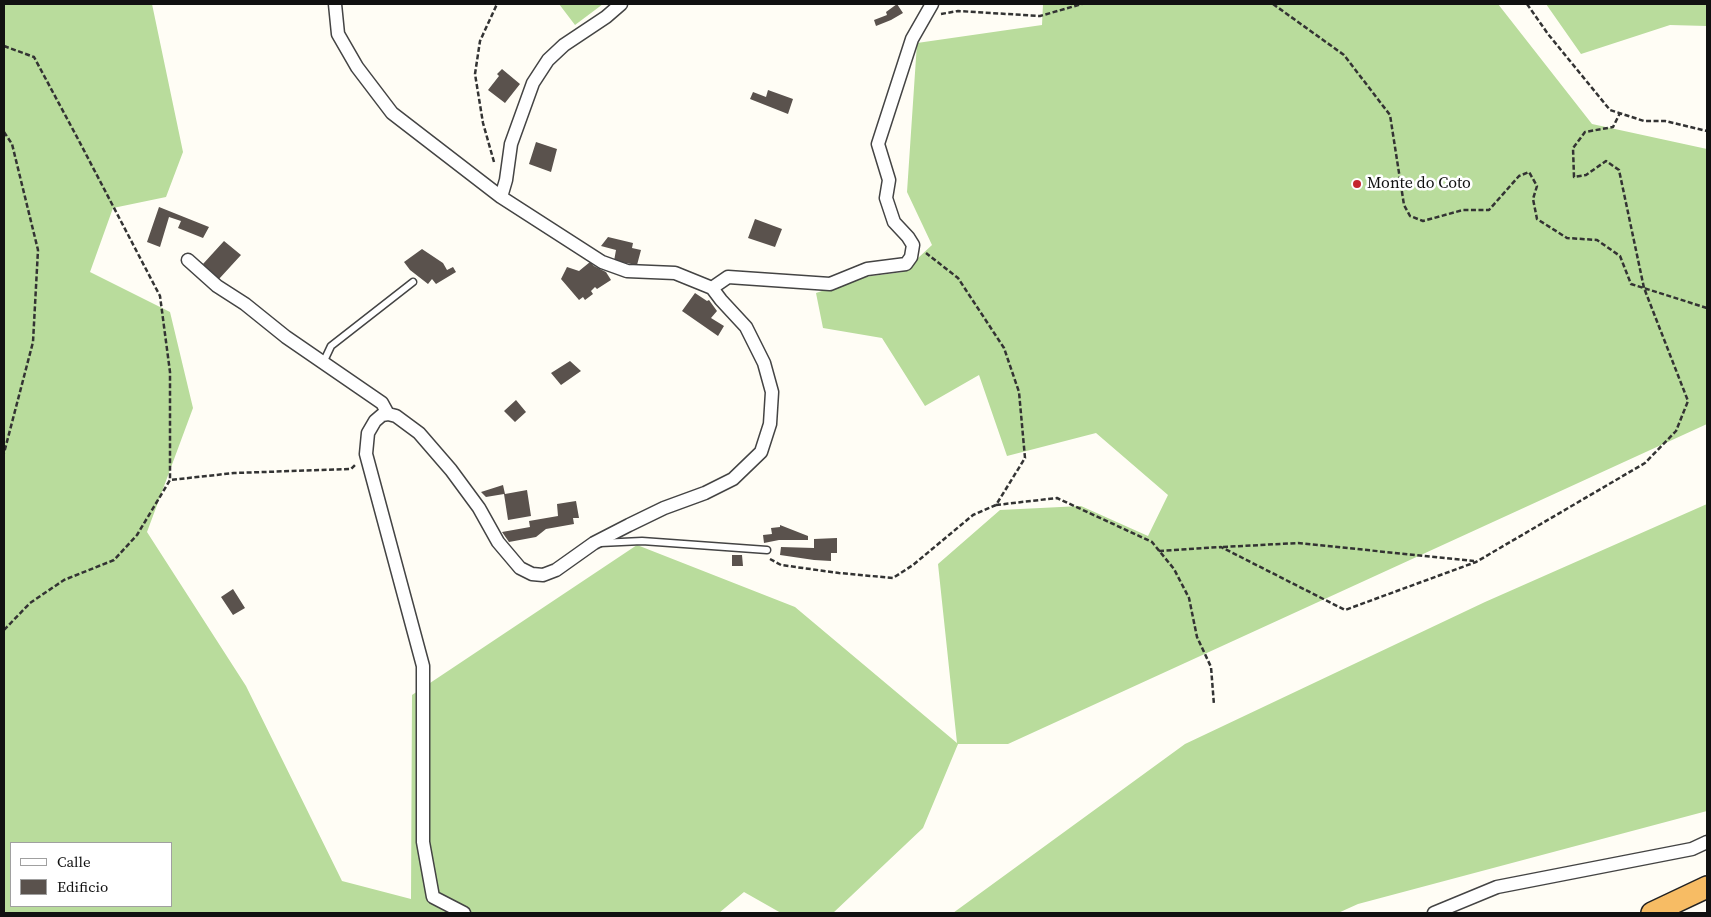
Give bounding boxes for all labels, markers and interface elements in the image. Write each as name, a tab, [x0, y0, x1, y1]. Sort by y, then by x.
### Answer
place label: Monte do Coto	[1367, 174, 1471, 194]
marker: Monte do Coto	[1351, 178, 1363, 190]
legend	[10, 842, 172, 907]
text: Calle	[57, 851, 91, 872]
text: Edificio	[57, 876, 108, 897]

